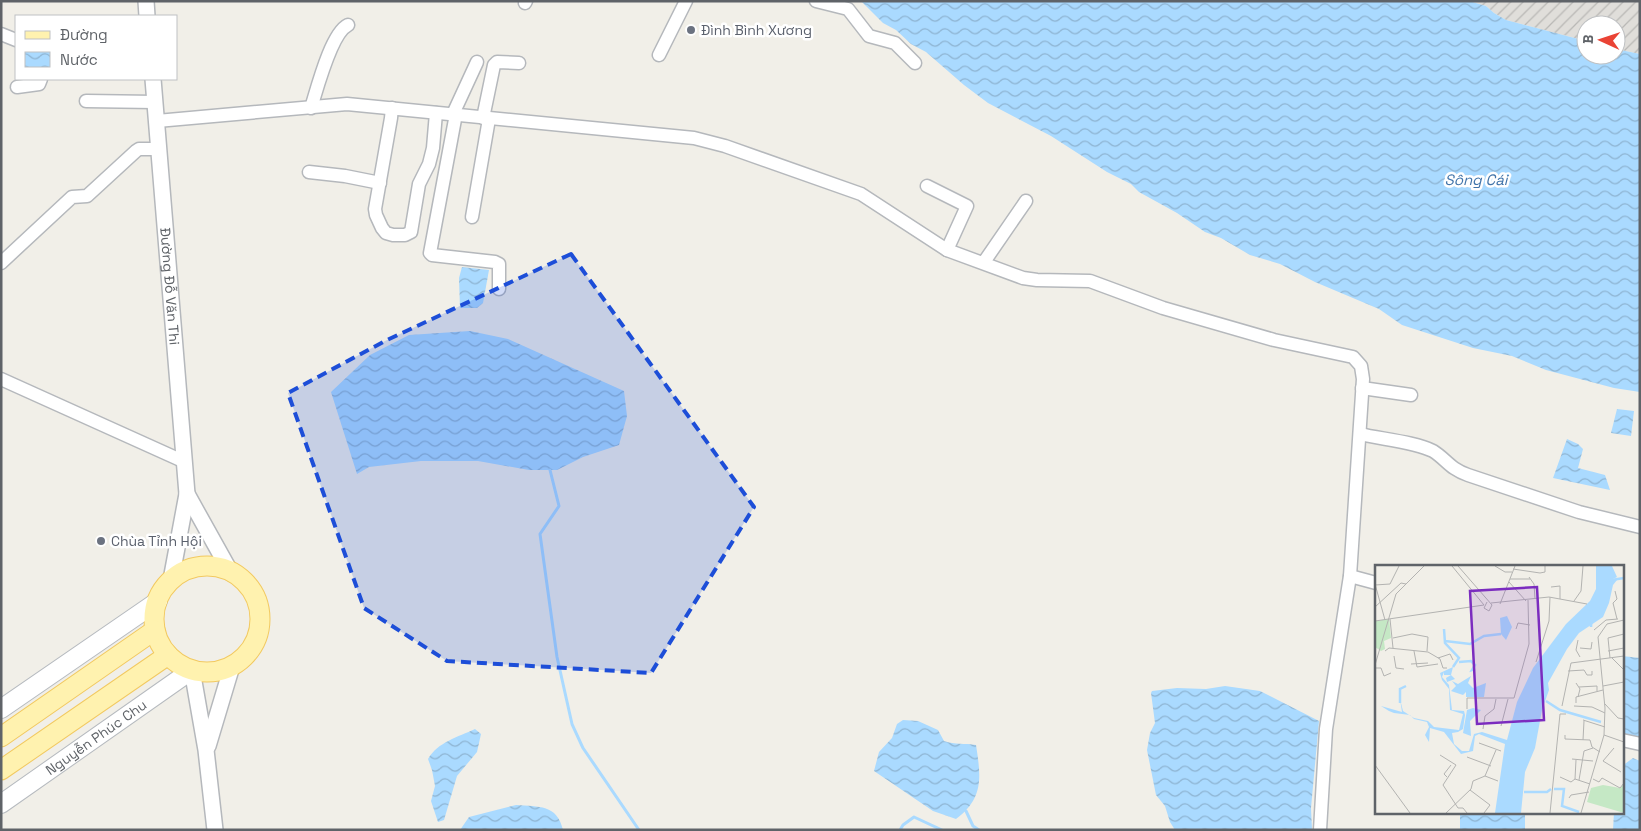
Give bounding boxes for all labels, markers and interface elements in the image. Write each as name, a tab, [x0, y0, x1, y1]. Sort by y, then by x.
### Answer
legend	[15, 15, 178, 80]
north arrow	[1576, 15, 1626, 65]
place label: Đình Bình Xương	[701, 21, 812, 39]
marker: Đình Bình Xương	[685, 24, 697, 36]
text: Đường	[60, 25, 108, 44]
text: B	[1579, 34, 1597, 44]
text: Nước	[60, 50, 98, 69]
water label: Sông Cái	[1444, 170, 1510, 189]
street label: Đường Đỗ Văn Thi	[156, 227, 184, 346]
place label: Chùa Tỉnh Hội	[111, 532, 202, 550]
marker: Chùa Tỉnh Hội	[95, 535, 107, 547]
inset map	[1375, 565, 1624, 814]
street label: Nguyễn Phúc Chu	[42, 696, 150, 779]

